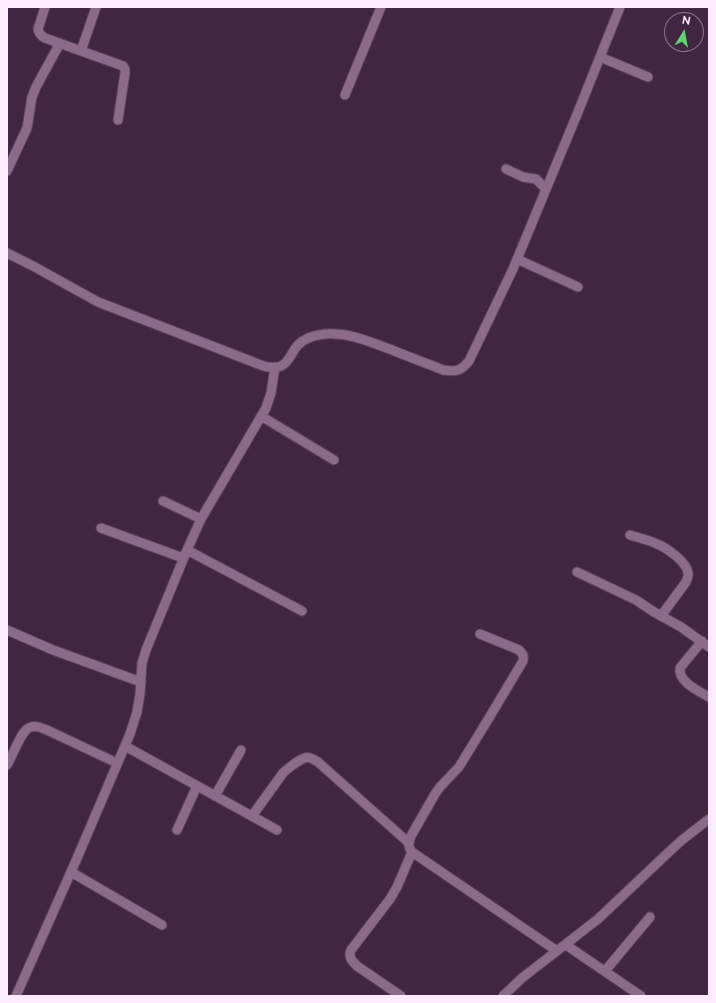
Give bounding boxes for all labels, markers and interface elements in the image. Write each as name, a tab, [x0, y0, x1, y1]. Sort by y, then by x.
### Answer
north arrow	[664, 12, 704, 52]
text: N	[681, 14, 692, 28]

